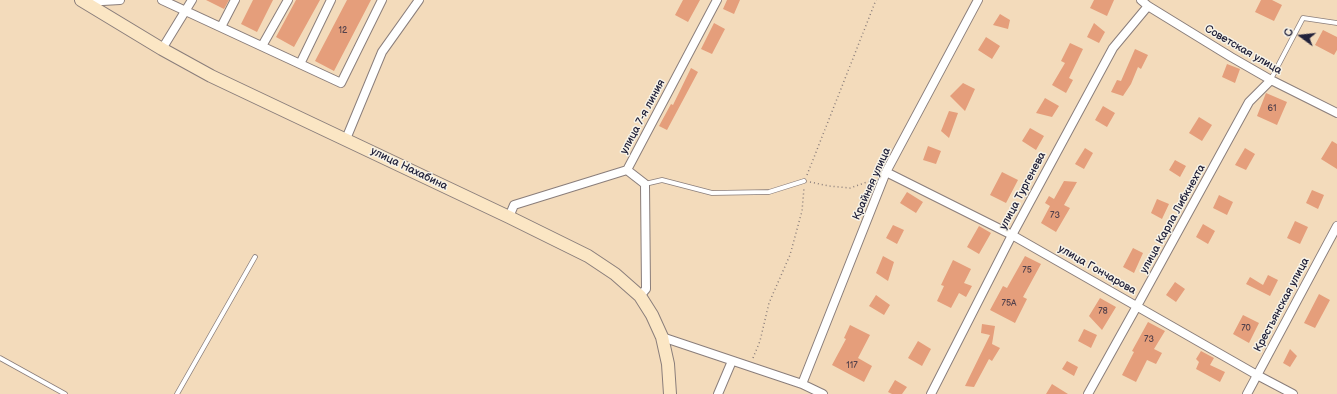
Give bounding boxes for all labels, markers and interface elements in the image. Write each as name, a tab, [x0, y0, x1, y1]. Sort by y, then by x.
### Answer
north arrow	[1281, 16, 1321, 56]
street label: Советская улица	[1202, 23, 1284, 77]
house number: 12	[339, 26, 347, 36]
text: С	[1282, 27, 1296, 38]
street label: улица 7-я линия	[618, 77, 668, 157]
house number: 61	[1268, 104, 1276, 114]
street label: улица Нахабина	[368, 145, 450, 193]
street label: Крайняя улица	[850, 146, 894, 222]
street label: улица Тургенева	[997, 150, 1049, 232]
street label: улица Карла Либкнехта	[1138, 162, 1208, 276]
house number: 73	[1050, 211, 1060, 221]
street label: улица Гончарова	[1056, 242, 1138, 298]
street label: Крестьянская улица	[1252, 256, 1312, 354]
house number: 75	[1022, 266, 1032, 276]
house number: 75А	[1001, 299, 1017, 309]
house number: 78	[1098, 307, 1108, 317]
house number: 70	[1241, 324, 1251, 334]
house number: 73	[1144, 335, 1154, 345]
house number: 117	[846, 361, 858, 371]

